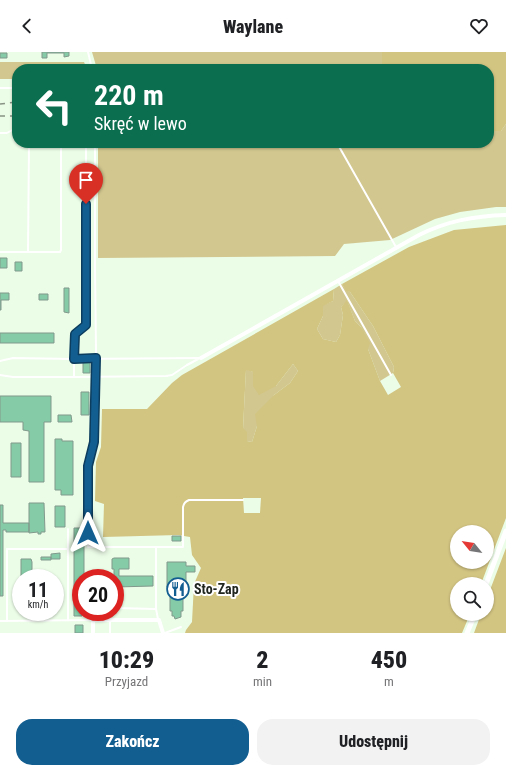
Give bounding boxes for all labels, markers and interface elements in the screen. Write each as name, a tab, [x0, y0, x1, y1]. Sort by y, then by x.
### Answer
icon: back	[16, 15, 38, 37]
icon: heart	[468, 15, 490, 37]
text: Waylane	[223, 16, 283, 37]
text: 220 m	[94, 79, 164, 112]
icon: left	[28, 80, 80, 132]
text: Skręć w lewo	[94, 113, 187, 134]
pin	[69, 163, 103, 204]
icon: arrive	[75, 169, 97, 191]
position arrow	[67, 512, 109, 554]
north arrow	[450, 525, 494, 569]
map controls	[450, 525, 494, 621]
speed limit sign: 20	[72, 569, 124, 621]
restaurant icon: Sto-Zap	[165, 576, 191, 602]
button: search	[450, 577, 494, 621]
text: 11	[28, 578, 48, 602]
place label: Sto-Zap	[194, 581, 239, 597]
text: km/h	[28, 599, 48, 610]
text: 10:29	[99, 646, 154, 674]
text: 2	[256, 646, 269, 674]
text: 450	[371, 646, 407, 674]
text: Przyjazd	[105, 674, 148, 689]
text: min	[253, 674, 272, 689]
text: m	[384, 674, 394, 689]
button: Zakończ	[16, 719, 249, 765]
button: Udostępnij	[257, 719, 490, 765]

